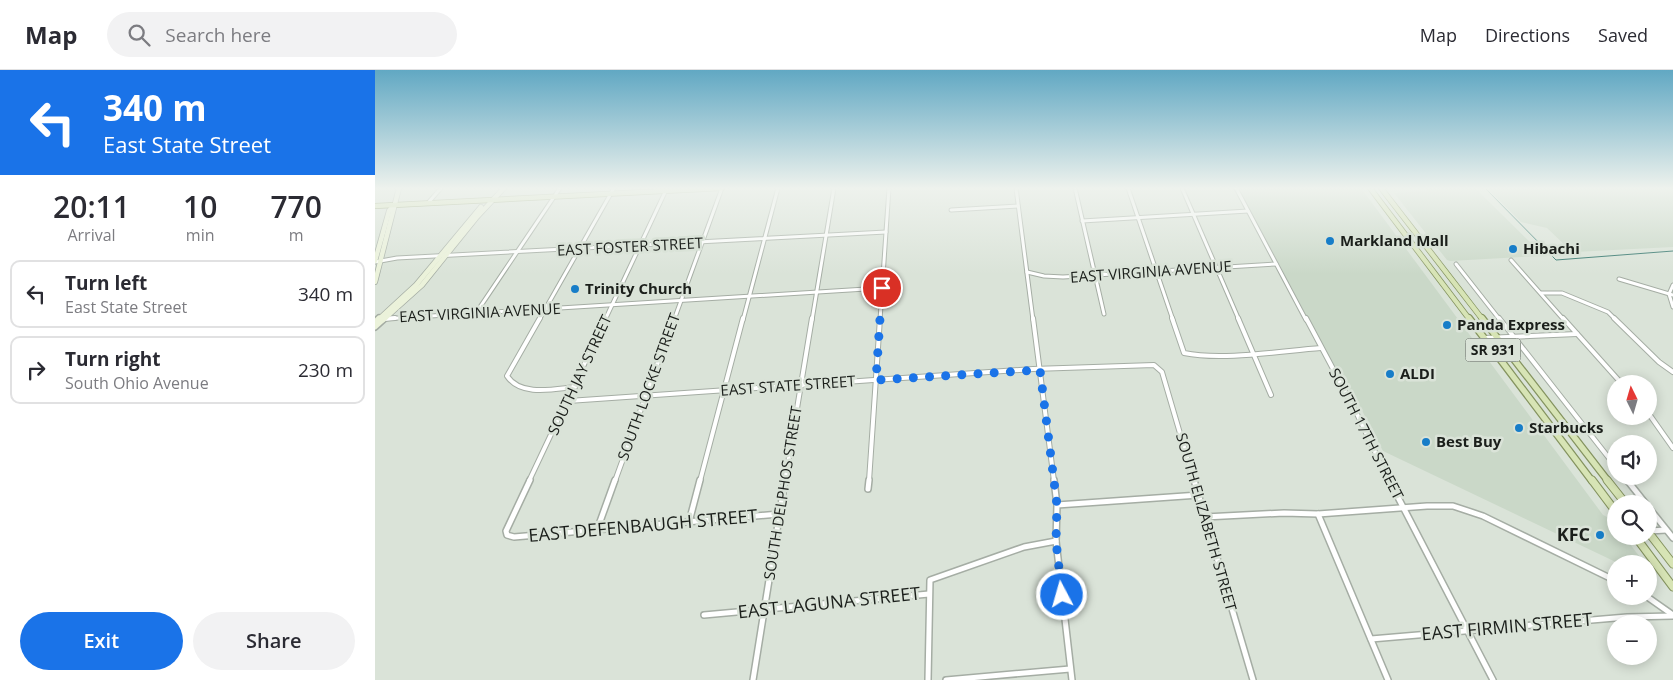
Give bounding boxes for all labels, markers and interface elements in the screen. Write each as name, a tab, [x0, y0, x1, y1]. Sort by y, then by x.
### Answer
search box	[107, 12, 457, 57]
text: Map	[25, 18, 77, 51]
icon: search	[125, 21, 153, 49]
text: Search here	[165, 22, 271, 48]
text: Map	[1420, 23, 1457, 47]
text: Directions	[1485, 23, 1570, 47]
text: Saved	[1598, 23, 1648, 47]
text: 340 m	[103, 84, 207, 131]
icon: left	[20, 90, 85, 155]
text: East State Street	[103, 129, 271, 159]
text: 20:11	[53, 186, 130, 227]
text: 10	[183, 186, 217, 227]
text: 770	[270, 186, 322, 227]
text: Arrival	[67, 224, 116, 246]
text: min	[186, 224, 215, 246]
text: m	[289, 224, 304, 246]
place label: Markland Mall	[1340, 230, 1449, 250]
street label: EAST FOSTER STREET	[556, 232, 704, 260]
marker: Markland Mall	[1324, 235, 1336, 247]
place label: Hibachi	[1523, 238, 1580, 258]
marker: Hibachi	[1507, 243, 1519, 255]
street label: EAST VIRGINIA AVENUE	[1069, 255, 1232, 287]
pin	[861, 267, 903, 309]
text: Turn left	[65, 270, 147, 296]
icon: arrive	[868, 274, 896, 302]
place label: Trinity Church	[585, 278, 692, 298]
icon: left	[22, 280, 50, 308]
text: 340 m	[298, 281, 353, 307]
marker: Trinity Church	[569, 283, 581, 295]
text: East State Street	[65, 296, 187, 318]
street label: EAST VIRGINIA AVENUE	[399, 298, 561, 326]
street label: SOUTH LOCKE STREET	[612, 310, 684, 463]
street label: SOUTH JAY STREET	[542, 311, 616, 438]
place label: Panda Express	[1457, 314, 1565, 334]
marker: Panda Express	[1441, 319, 1453, 331]
road number: SR 931	[1465, 338, 1521, 362]
text: Turn right	[65, 346, 160, 372]
icon: right	[22, 356, 50, 384]
text: 230 m	[298, 357, 353, 383]
place label: ALDI	[1400, 363, 1435, 383]
street label: SOUTH 17TH STREET	[1325, 364, 1409, 503]
marker: ALDI	[1384, 368, 1396, 380]
street label: EAST STATE STREET	[720, 370, 857, 400]
text: South Ohio Avenue	[65, 372, 209, 394]
north arrow	[1607, 375, 1657, 425]
map controls	[1607, 375, 1657, 665]
street label: SOUTH DELPHOS STREET	[758, 404, 806, 581]
place label: Starbucks	[1529, 417, 1603, 437]
marker: Starbucks	[1513, 422, 1525, 434]
street label: SOUTH ELIZABETH STREET	[1172, 430, 1242, 614]
place label: Best Buy	[1436, 431, 1502, 451]
button: sound	[1607, 435, 1657, 485]
marker: Best Buy	[1420, 436, 1432, 448]
button: search	[1607, 495, 1657, 545]
street label: EAST DEFENBAUGH STREET	[527, 503, 758, 547]
place label: KFC	[1557, 522, 1590, 546]
marker: KFC	[1594, 529, 1606, 541]
button: +	[1607, 555, 1657, 605]
position arrow	[1035, 568, 1087, 620]
street label: EAST LAGUNA STREET	[737, 580, 921, 624]
street label: EAST FIRMIN STREET	[1420, 607, 1593, 645]
button: Exit	[20, 612, 183, 670]
button: Share	[193, 612, 355, 670]
button: −	[1607, 615, 1657, 665]

